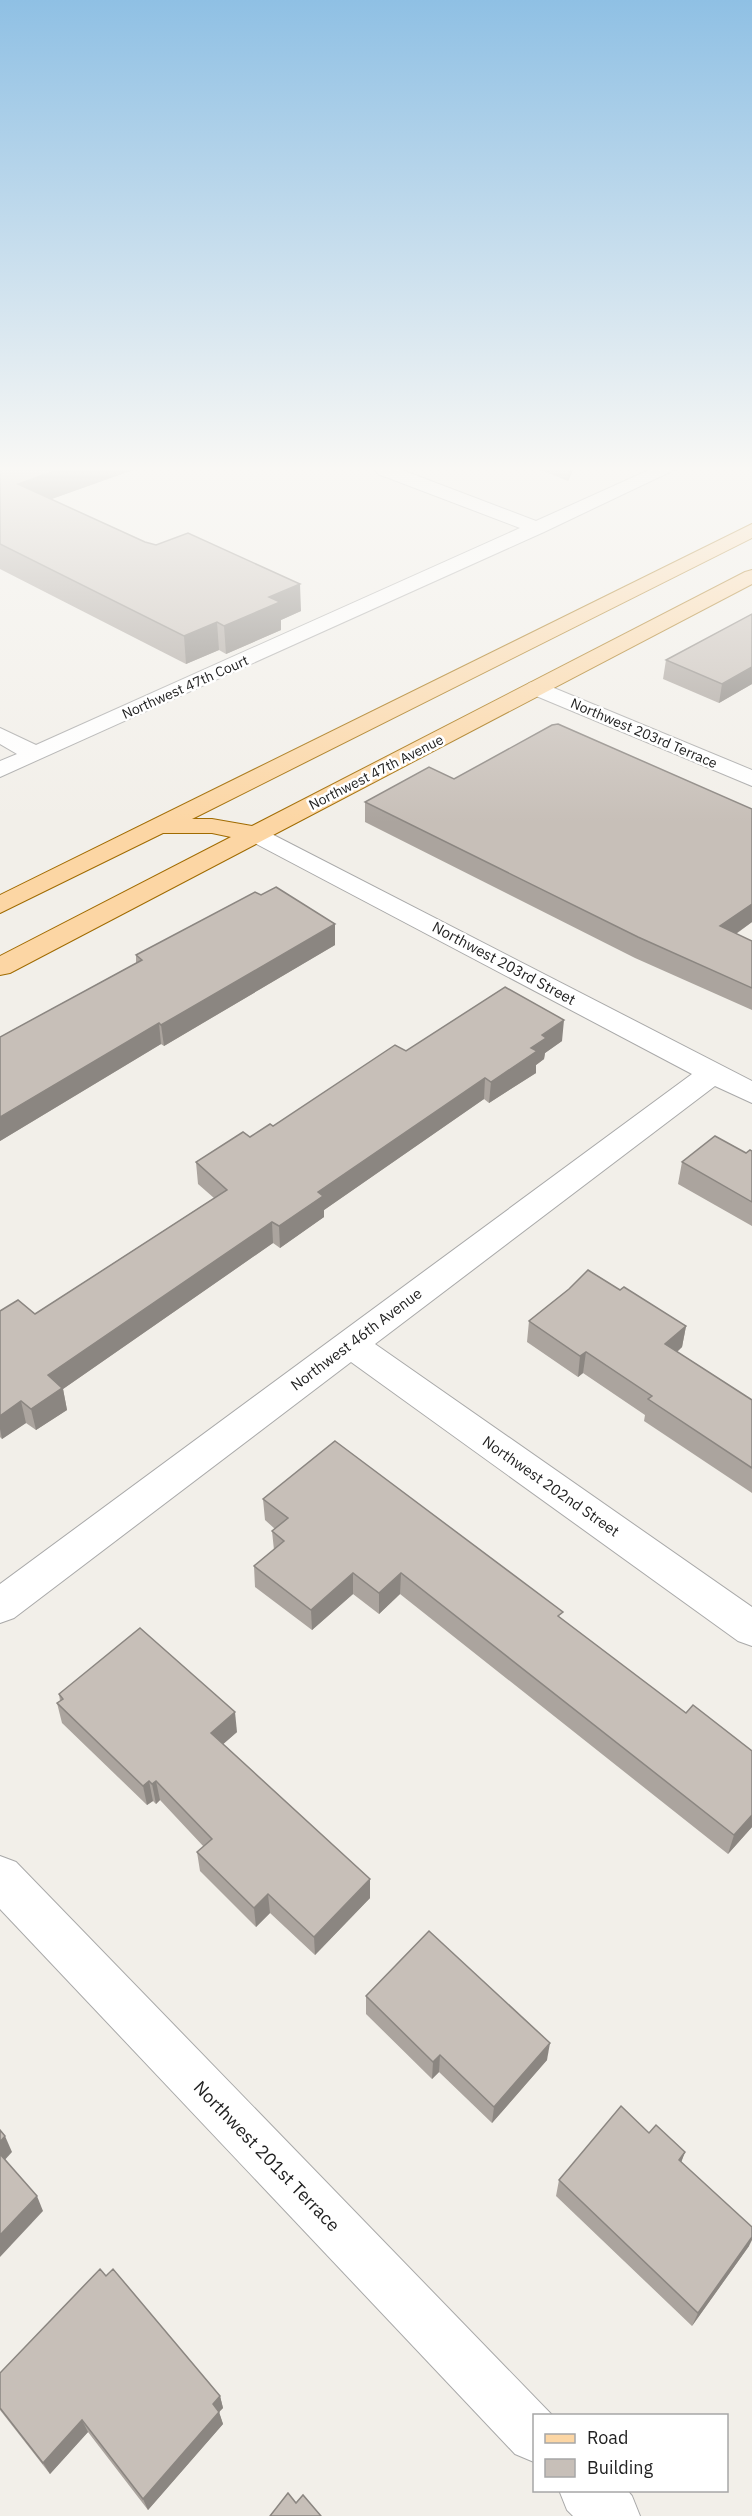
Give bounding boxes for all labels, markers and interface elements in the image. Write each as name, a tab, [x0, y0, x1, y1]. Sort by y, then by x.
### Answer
street label: Northwest 47th Court	[119, 651, 251, 723]
street label: Northwest 203rd Terrace	[568, 694, 720, 772]
street label: Northwest 47th Avenue	[306, 730, 447, 814]
street label: Northwest 203rd Street	[429, 917, 579, 1009]
street label: Northwest 46th Avenue	[287, 1283, 425, 1395]
street label: Northwest 202nd Street	[479, 1432, 623, 1540]
street label: Northwest 201st Terrace	[189, 2076, 345, 2236]
legend	[533, 2414, 728, 2492]
text: Road	[587, 2426, 628, 2449]
text: Building	[587, 2456, 654, 2479]

